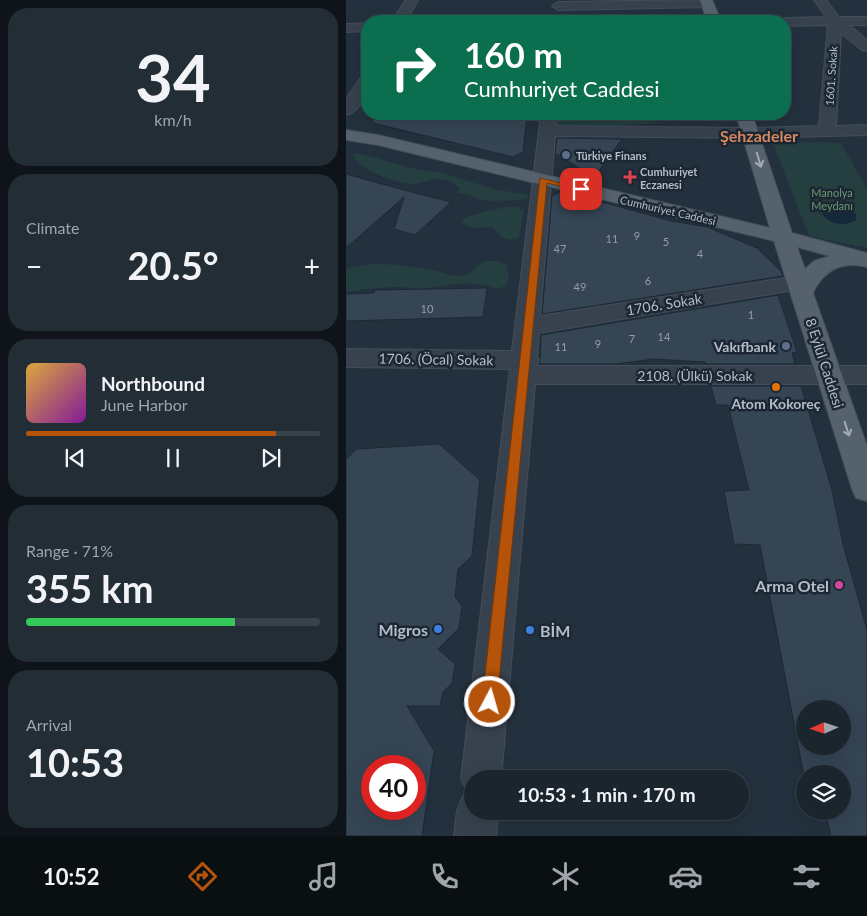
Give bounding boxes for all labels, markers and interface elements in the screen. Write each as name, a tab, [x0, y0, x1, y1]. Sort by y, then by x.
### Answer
text: 160 m	[464, 33, 563, 75]
icon: right	[381, 35, 446, 100]
text: 34	[135, 38, 211, 116]
street label: 1601. Sokak	[822, 45, 840, 106]
text: Cumhuriyet Caddesi	[464, 75, 660, 102]
text: km/h	[154, 110, 192, 129]
district label: Şehzadeler	[720, 126, 798, 145]
marker: Türkiye Finans	[560, 149, 572, 161]
place label: Türkiye Finans	[576, 149, 647, 162]
one-way arrow	[755, 152, 764, 168]
place label: Cumhuriyet Eczanesi	[640, 165, 698, 191]
pin	[560, 168, 602, 210]
marker: Cumhuriyet Eczanesi	[624, 171, 636, 183]
icon: arrive	[567, 175, 595, 203]
park label: Manolya Meydanı	[811, 186, 853, 212]
street label: Cumhuriyet Caddesi	[619, 193, 717, 227]
text: Climate	[26, 218, 79, 237]
house number: 9	[634, 229, 640, 242]
house number: 11	[606, 232, 618, 245]
house number: 5	[663, 235, 669, 248]
text: 20.5°	[128, 242, 218, 288]
house number: 47	[554, 242, 566, 255]
house number: 4	[697, 247, 704, 260]
text: −	[26, 249, 42, 283]
text: +	[304, 249, 320, 283]
house number: 6	[645, 274, 651, 287]
house number: 49	[574, 280, 586, 293]
street label: 1706. Sokak	[625, 290, 704, 318]
house number: 10	[421, 302, 434, 315]
house number: 1	[748, 308, 754, 321]
street label: 8 Eylül Caddesi	[802, 316, 848, 410]
house number: 14	[658, 330, 671, 343]
house number: 7	[629, 332, 635, 345]
house number: 9	[595, 337, 601, 350]
place label: Vakıfbank	[713, 338, 777, 355]
house number: 11	[555, 340, 567, 353]
marker: Vakıfbank	[780, 340, 792, 352]
street label: 1706. (Öcal) Sokak	[378, 349, 494, 369]
street label: 2108. (Ülkü) Sokak	[637, 367, 754, 384]
text: Northbound	[101, 372, 205, 395]
marker: Atom Kokoreç	[770, 381, 782, 393]
text: June Harbor	[101, 395, 188, 414]
place label: Atom Kokoreç	[730, 395, 821, 412]
one-way arrow	[842, 420, 852, 436]
icon: previous	[61, 444, 89, 472]
icon: pause	[159, 444, 187, 472]
icon: next	[257, 444, 285, 472]
text: Range · 71%	[26, 541, 113, 560]
text: 355 km	[26, 565, 154, 611]
place label: Arma Otel	[754, 576, 829, 595]
marker: Arma Otel	[833, 579, 845, 591]
place label: Migros	[379, 620, 428, 639]
place label: BİM	[540, 621, 570, 640]
marker: Migros	[432, 623, 444, 635]
marker: BİM	[524, 624, 536, 636]
position arrow	[463, 675, 515, 727]
north arrow	[796, 700, 851, 755]
map controls	[796, 700, 851, 820]
text: Arrival	[26, 715, 72, 734]
text: 10:53	[26, 739, 124, 785]
speed limit sign: 40	[361, 755, 426, 820]
button: layers	[796, 765, 851, 820]
text: 10:53 · 1 min · 170 m	[517, 783, 696, 806]
icon: directions	[185, 859, 220, 894]
icon: music	[306, 859, 341, 894]
icon: phone	[427, 859, 462, 894]
icon: climate	[548, 859, 583, 894]
icon: car	[668, 859, 703, 894]
icon: filters	[789, 859, 824, 894]
text: 10:52	[43, 863, 100, 890]

